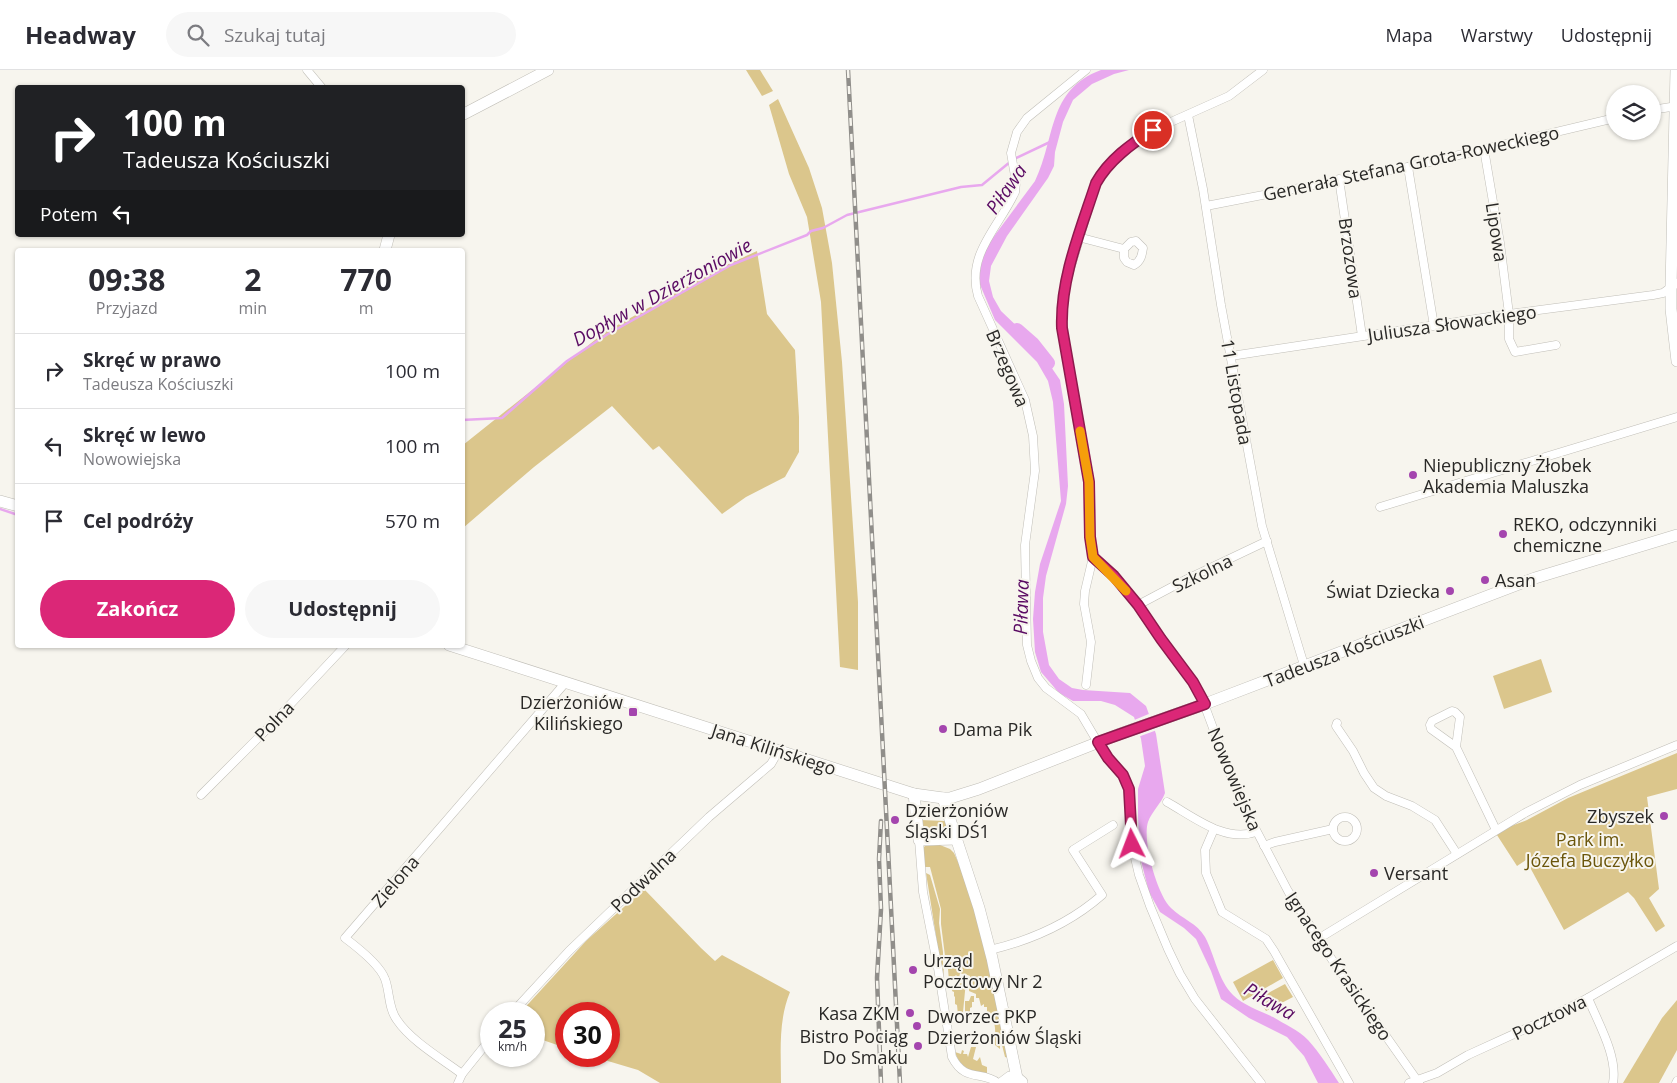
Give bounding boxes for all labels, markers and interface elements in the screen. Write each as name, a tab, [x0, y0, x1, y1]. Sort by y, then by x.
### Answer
search box	[166, 12, 516, 57]
text: Headway	[25, 18, 136, 51]
icon: search	[184, 21, 212, 49]
text: Szukaj tutaj	[224, 22, 326, 48]
text: Mapa	[1386, 23, 1433, 47]
text: Warstwy	[1461, 23, 1533, 47]
text: Udostępnij	[1561, 23, 1652, 47]
map controls	[1606, 85, 1661, 140]
button: layers	[1606, 85, 1661, 140]
text: 100 m	[123, 99, 227, 146]
icon: right	[40, 105, 105, 170]
pin	[1132, 109, 1174, 151]
icon: arrive	[1139, 116, 1167, 144]
street label: Generała Stefana Grota-Roweckiego	[1261, 120, 1561, 206]
text: Tadeusza Kościuszki	[123, 144, 330, 174]
water label: Piława	[979, 159, 1033, 219]
icon: left	[108, 200, 136, 228]
text: Potem	[40, 201, 98, 227]
street label: Lipowa	[1480, 201, 1514, 263]
street label: Brzozowa	[1333, 216, 1369, 300]
water label: Dopływ w Dzierżoniowie	[568, 232, 756, 352]
text: 09:38	[88, 259, 165, 300]
text: 2	[244, 259, 261, 300]
text: 770	[340, 259, 392, 300]
text: Przyjazd	[96, 297, 158, 319]
text: min	[239, 297, 267, 319]
text: m	[359, 297, 374, 319]
street label: Juliusza Słowackiego	[1364, 299, 1538, 347]
street label: Brzegowa	[981, 326, 1035, 410]
street label: 11 Listopada	[1216, 337, 1258, 447]
text: Skręć w prawo	[83, 347, 221, 373]
icon: right	[40, 357, 68, 385]
text: 100 m	[385, 358, 440, 384]
text: Tadeusza Kościuszki	[83, 373, 234, 395]
text: Skręć w lewo	[83, 422, 206, 448]
icon: left	[40, 432, 68, 460]
text: 100 m	[385, 433, 440, 459]
text: Nowowiejska	[83, 448, 181, 470]
place label: Niepubliczny Żłobek Akademia Maluszka	[1423, 453, 1592, 498]
marker: Niepubliczny Żłobek Akademia Maluszka	[1407, 469, 1419, 481]
icon: arrive	[40, 507, 68, 535]
text: Cel podróży	[83, 508, 193, 534]
text: 570 m	[385, 508, 440, 534]
place label: REKO, odczynniki chemiczne	[1513, 512, 1657, 557]
marker: REKO, odczynniki chemiczne	[1497, 528, 1509, 540]
street label: Szkolna	[1168, 548, 1236, 598]
place label: Asan	[1495, 568, 1536, 592]
marker: Asan	[1479, 574, 1491, 586]
water label: Piława	[1007, 579, 1035, 635]
place label: Świat Dziecka	[1326, 579, 1440, 603]
button: Zakończ	[40, 580, 235, 638]
button: Udostępnij	[245, 580, 440, 638]
marker: Świat Dziecka	[1444, 585, 1456, 597]
street label: Tadeusza Kościuszki	[1261, 609, 1427, 693]
place label: Dzierżoniów Kilińskiego	[520, 690, 623, 735]
street label: Polna	[249, 696, 299, 746]
marker: Dzierżoniów Kilińskiego	[627, 706, 639, 718]
street label: Jana Kilińskiego	[707, 717, 839, 780]
place label: Dama Pik	[953, 717, 1033, 741]
marker: Dama Pik	[937, 723, 949, 735]
street label: Nowowiejska	[1202, 724, 1268, 834]
place label: Dzierżoniów Śląski DŚ1	[905, 798, 1008, 843]
place label: Zbyszek	[1587, 804, 1655, 828]
marker: Zbyszek	[1658, 810, 1670, 822]
marker: Dzierżoniów Śląski DŚ1	[889, 814, 901, 826]
position arrow	[1105, 817, 1157, 869]
park label: Park im. Józefa Buczyłko	[1524, 827, 1654, 872]
street label: Podwalna	[605, 843, 681, 917]
street label: Zielona	[366, 850, 424, 912]
place label: Versant	[1384, 861, 1448, 885]
marker: Versant	[1368, 867, 1380, 879]
street label: Ignacego Krasickiego	[1280, 887, 1398, 1045]
place label: Urząd Pocztowy Nr 2	[923, 948, 1042, 993]
marker: Urząd Pocztowy Nr 2	[907, 964, 919, 976]
water label: Piława	[1239, 976, 1301, 1026]
street label: Pocztowa	[1508, 989, 1590, 1045]
place label: Kasa ZKM	[818, 1001, 900, 1025]
speed limit sign: 30	[555, 1002, 620, 1067]
place label: Dworzec PKP Dzierżoniów Śląski	[927, 1004, 1082, 1049]
marker: Kasa ZKM	[904, 1007, 916, 1019]
text: 25	[498, 1011, 527, 1045]
marker: Dworzec PKP Dzierżoniów Śląski	[911, 1020, 923, 1032]
place label: Bistro Pociąg Do Smaku	[799, 1024, 908, 1069]
text: km/h	[498, 1038, 527, 1055]
marker: Bistro Pociąg Do Smaku	[912, 1040, 924, 1052]

